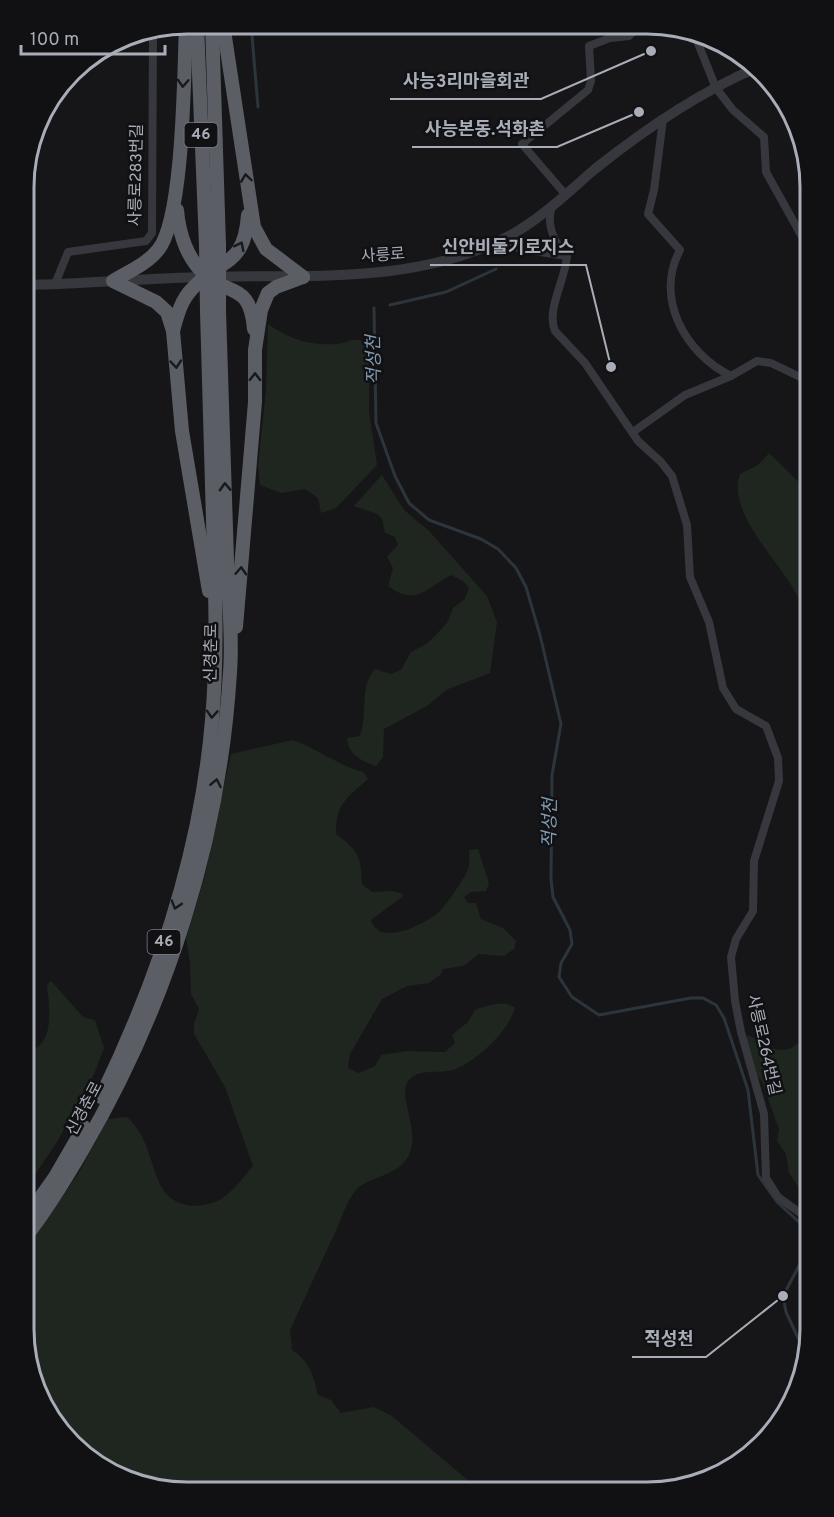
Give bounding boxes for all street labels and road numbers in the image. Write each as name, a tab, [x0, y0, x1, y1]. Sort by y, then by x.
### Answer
street label: 사릉로283번길	[126, 123, 148, 227]
road number: 46	[184, 123, 218, 147]
street label: 사릉로	[360, 244, 406, 268]
street label: 신경춘로	[201, 623, 223, 683]
road number: 46	[148, 930, 180, 954]
street label: 사릉로264번길	[742, 993, 784, 1097]
street label: 신경춘로	[62, 1078, 108, 1140]

